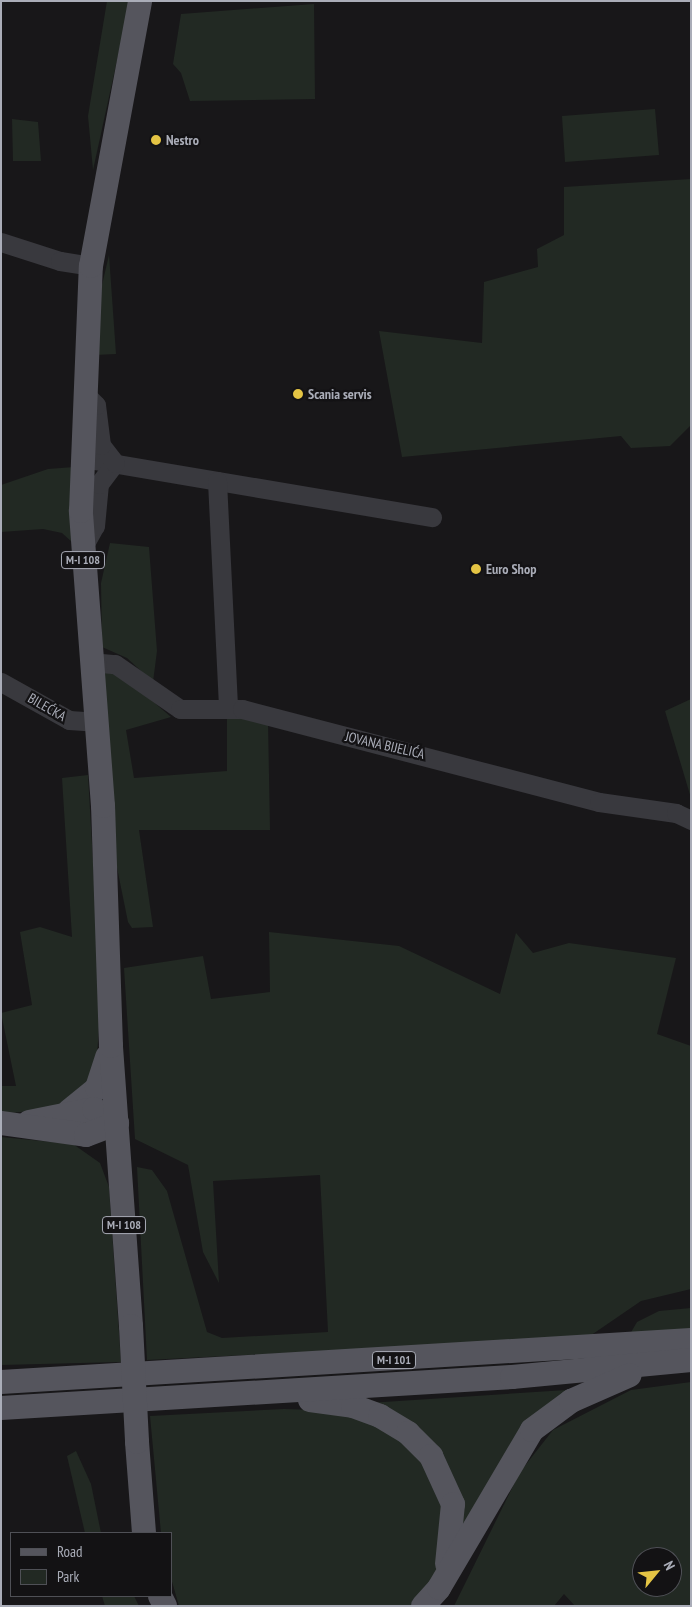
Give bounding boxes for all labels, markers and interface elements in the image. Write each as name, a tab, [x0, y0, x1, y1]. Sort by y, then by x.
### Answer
place label: Nestro	[166, 132, 199, 148]
marker: Nestro	[150, 134, 162, 146]
place label: Scania servis	[308, 386, 372, 402]
marker: Scania servis	[292, 388, 304, 400]
road number: M-I 108	[61, 550, 106, 570]
place label: Euro Shop	[486, 561, 536, 577]
marker: Euro Shop	[470, 563, 482, 575]
street label: BILEĆKA	[25, 689, 69, 725]
street label: JOVANA BIJELIĆA	[343, 728, 427, 762]
road number: M-I 108	[102, 1216, 146, 1234]
road number: M-I 101	[372, 1350, 416, 1370]
legend	[10, 1532, 172, 1597]
text: Road	[57, 1542, 83, 1561]
north arrow	[632, 1547, 682, 1597]
text: N	[660, 1558, 679, 1573]
text: Park	[57, 1567, 79, 1586]

